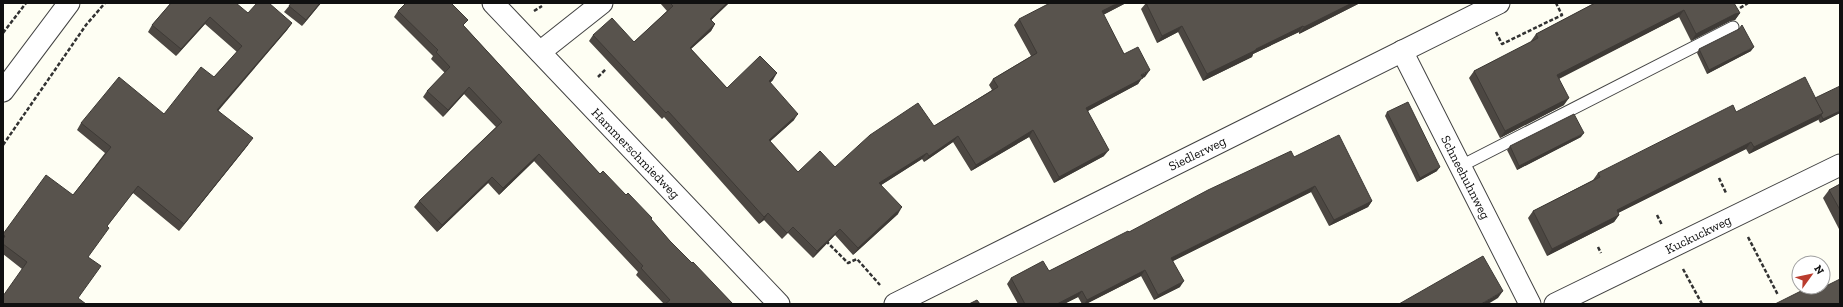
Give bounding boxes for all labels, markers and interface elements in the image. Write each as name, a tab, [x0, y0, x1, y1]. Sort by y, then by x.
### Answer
street label: Hammerschmiedweg	[589, 105, 683, 202]
street label: Siedlerweg	[1166, 133, 1228, 174]
street label: Schneehuhnweg	[1438, 133, 1493, 222]
street label: Kuckuckweg	[1663, 212, 1734, 257]
north arrow	[1791, 255, 1831, 295]
text: N	[1811, 263, 1827, 277]

